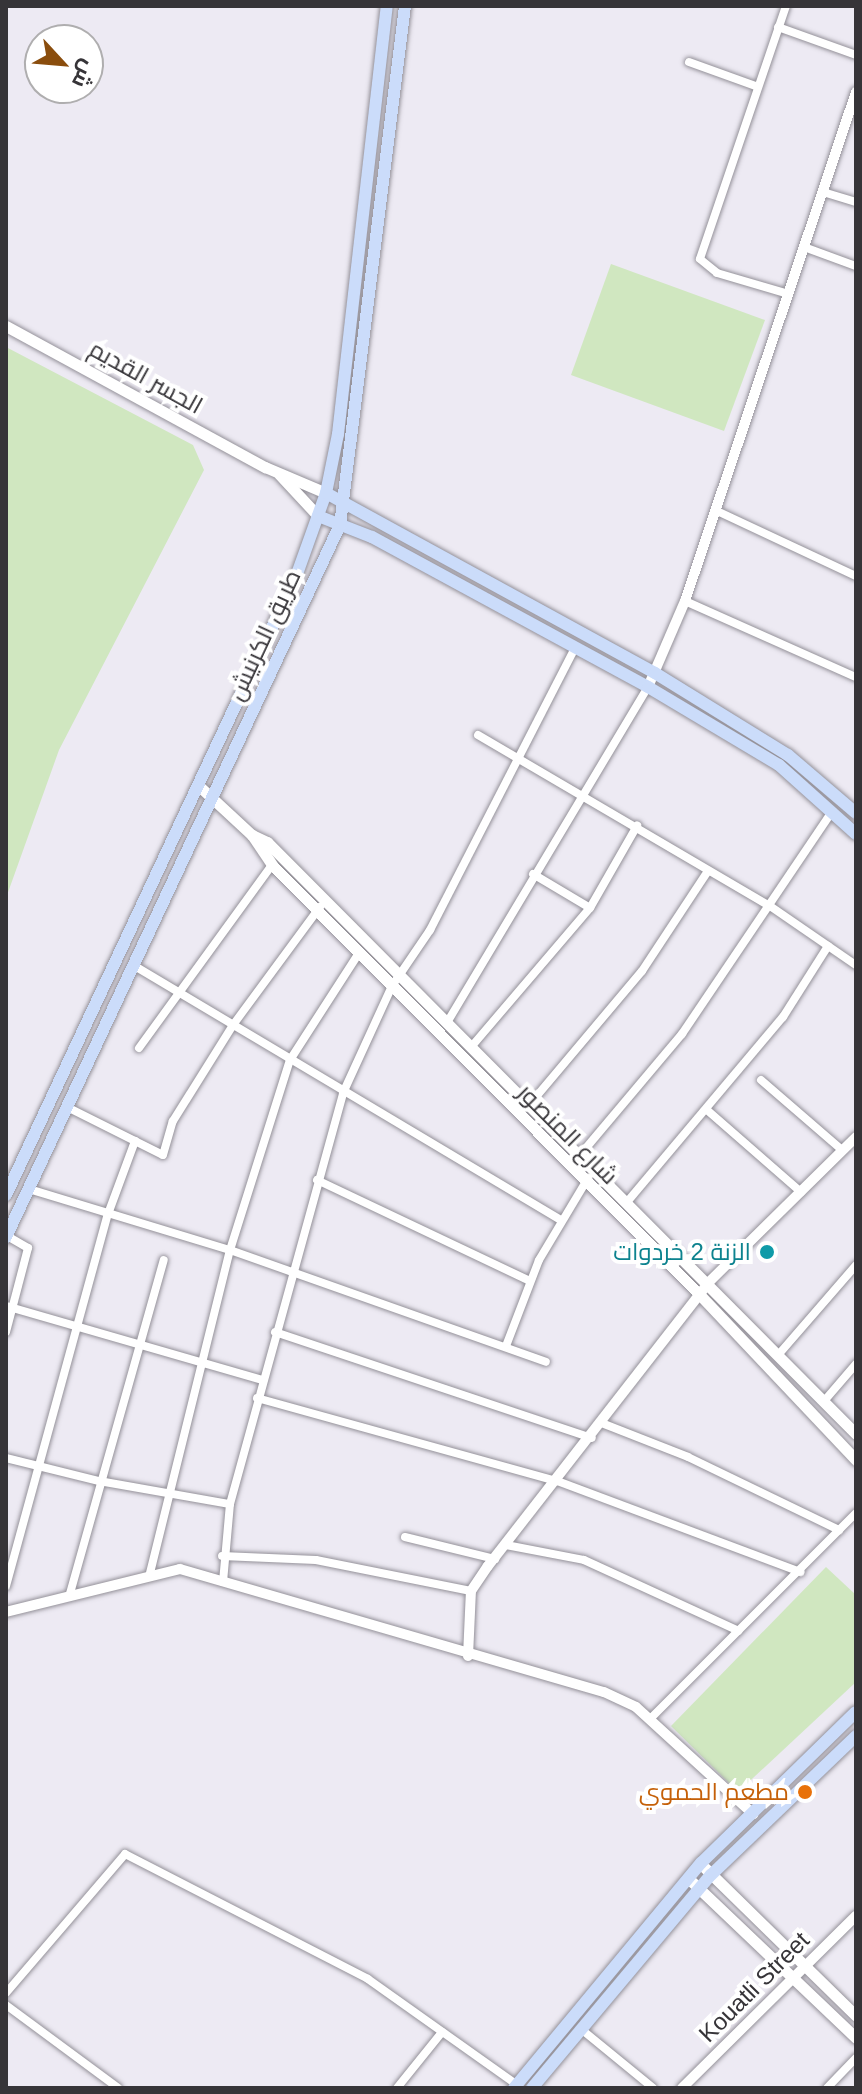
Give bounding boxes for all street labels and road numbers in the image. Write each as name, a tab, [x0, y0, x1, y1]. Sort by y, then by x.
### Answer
street label: الجسر القديم	[84, 334, 208, 420]
street label: طريق الكرنيش	[221, 565, 307, 705]
street label: شارع المنصور	[512, 1078, 624, 1190]
street label: Kouatli Street	[693, 1926, 815, 2048]

